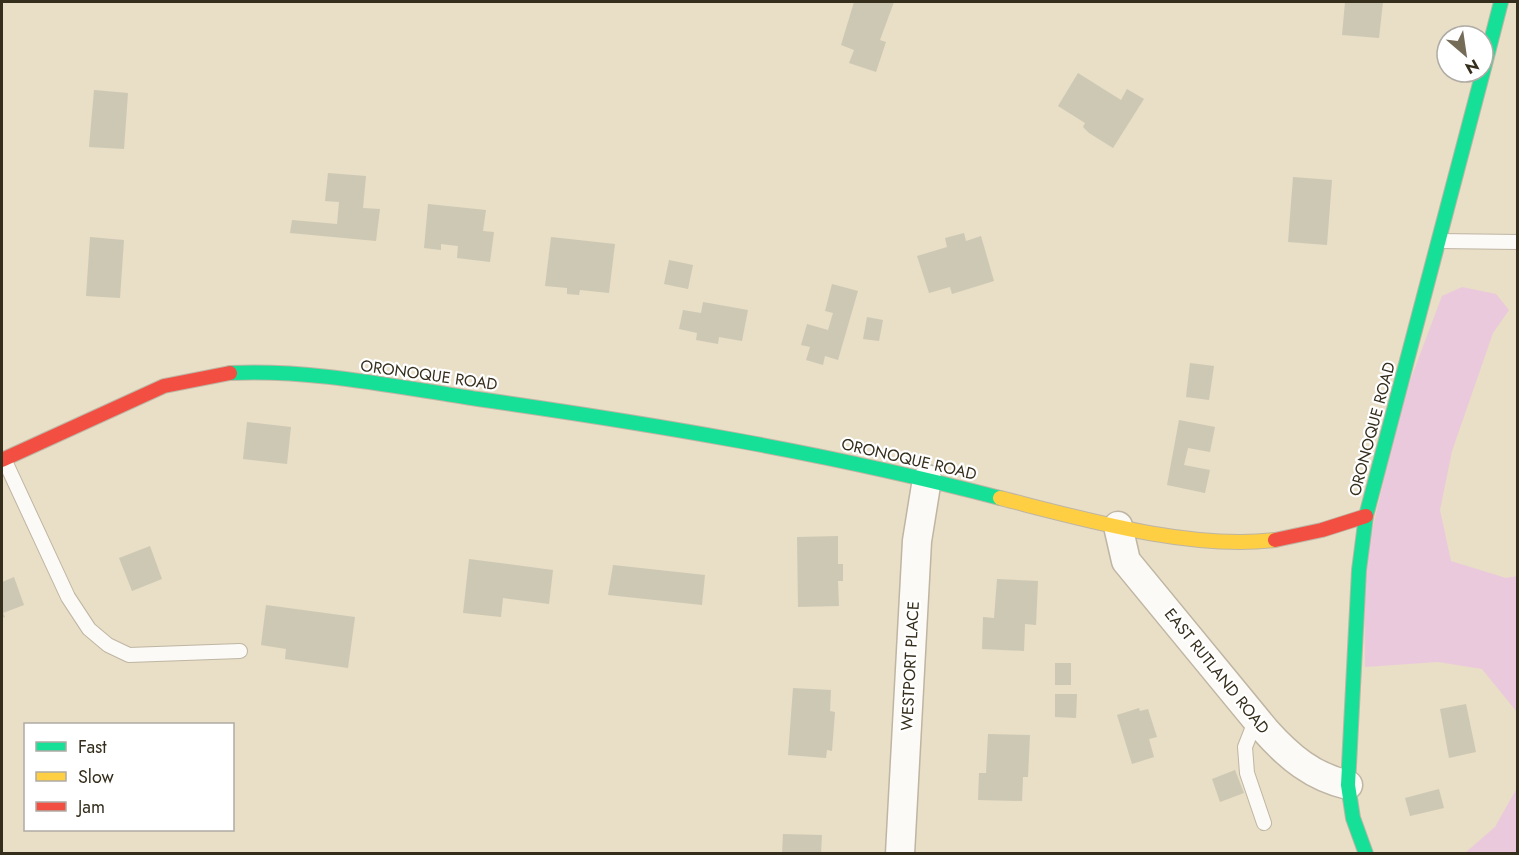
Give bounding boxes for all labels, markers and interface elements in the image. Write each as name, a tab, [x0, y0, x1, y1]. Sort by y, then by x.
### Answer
north arrow	[1435, 24, 1495, 84]
text: N	[1461, 54, 1483, 80]
street label: ORONOQUE ROAD	[359, 354, 499, 396]
street label: ORONOQUE ROAD	[1343, 359, 1401, 499]
street label: ORONOQUE ROAD	[839, 432, 979, 486]
street label: WESTPORT PLACE	[895, 601, 925, 731]
street label: EAST RUTLAND ROAD	[1159, 603, 1275, 739]
legend	[24, 723, 234, 831]
text: Fast	[78, 734, 107, 760]
text: Slow	[78, 764, 115, 790]
text: Jam	[76, 794, 105, 820]

